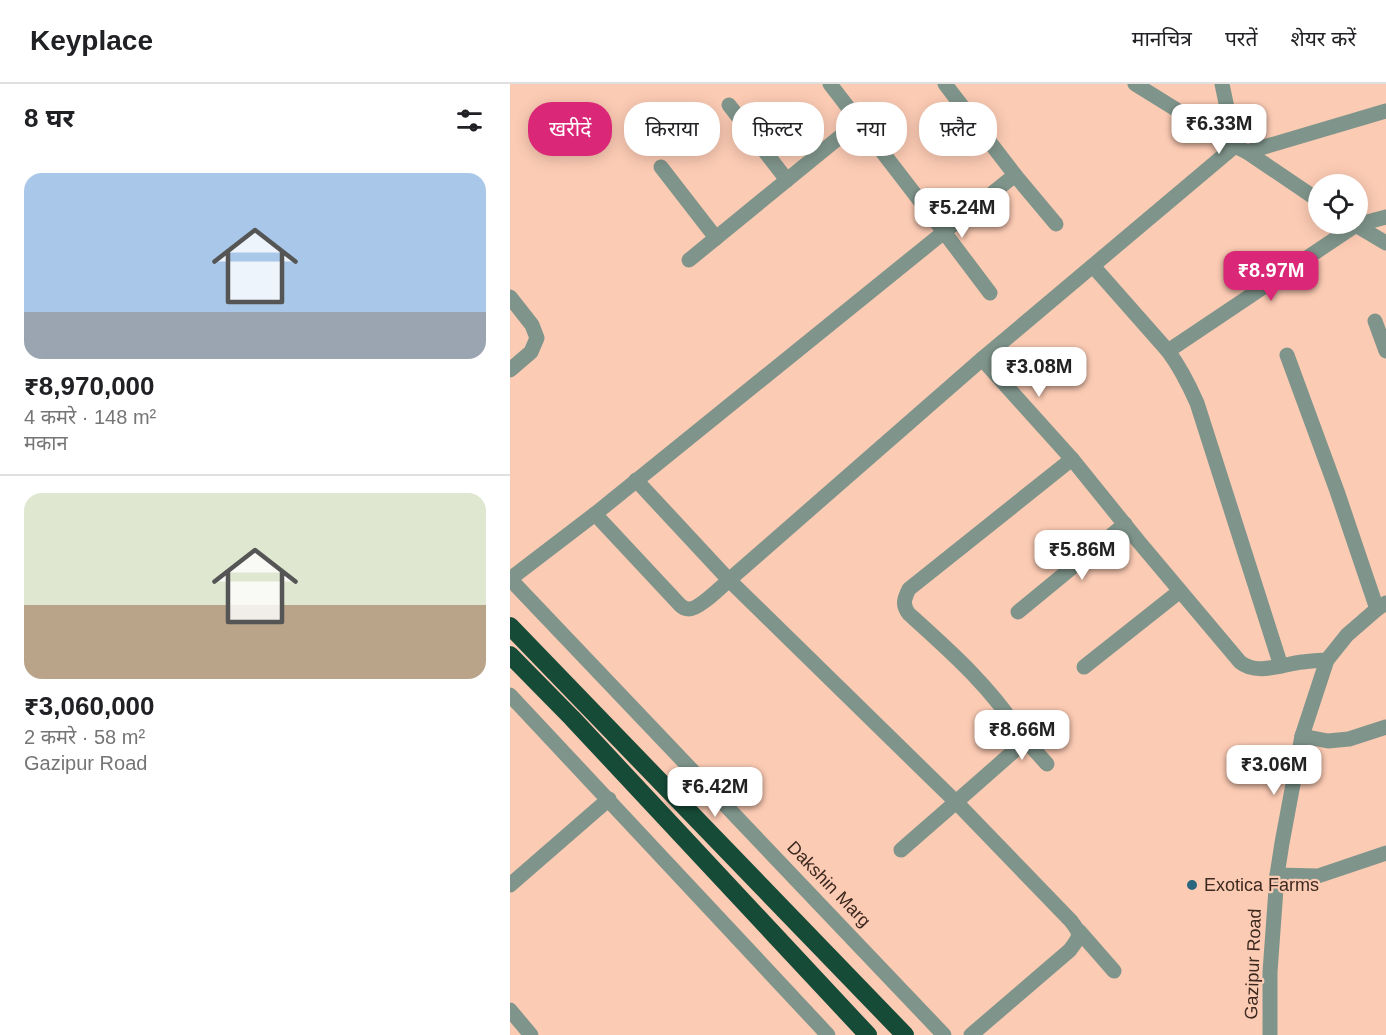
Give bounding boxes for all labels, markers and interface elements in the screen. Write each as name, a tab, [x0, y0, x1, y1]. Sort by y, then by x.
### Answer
text: Keyplace	[30, 25, 153, 56]
text: मानचित्र	[1132, 27, 1192, 50]
text: परतें	[1225, 27, 1257, 50]
text: शेयर करें	[1290, 27, 1356, 50]
chip: खरीदें	[528, 102, 612, 156]
chip: किराया	[624, 102, 720, 156]
chip: फ़िल्टर	[732, 102, 824, 156]
chip: नया	[836, 102, 907, 156]
chip: फ़्लैट	[919, 102, 997, 156]
text: 8 घर	[24, 103, 74, 133]
icon: filters	[453, 104, 486, 137]
pin: ₹6.33M	[1170, 104, 1268, 155]
text: ₹6.33M	[1185, 112, 1253, 134]
map controls	[1308, 174, 1368, 234]
button: locate	[1308, 174, 1368, 234]
pin: ₹5.24M	[913, 188, 1011, 239]
text: ₹5.24M	[928, 196, 996, 218]
icon: home	[201, 212, 309, 320]
pin: ₹8.97M	[1222, 251, 1320, 302]
text: ₹8.97M	[1237, 259, 1305, 281]
pin: ₹3.08M	[990, 347, 1088, 398]
text: ₹3.08M	[1005, 355, 1073, 377]
text: ₹8,970,000	[24, 371, 155, 401]
text: 4 कमरे · 148 m²	[24, 406, 156, 428]
text: मकान	[24, 432, 68, 454]
pin: ₹5.86M	[1033, 530, 1131, 581]
icon: home	[201, 532, 309, 640]
text: ₹5.86M	[1048, 538, 1116, 560]
text: ₹3,060,000	[24, 691, 155, 721]
pin: ₹8.66M	[973, 710, 1071, 761]
text: ₹8.66M	[988, 718, 1056, 740]
text: 2 कमरे · 58 m²	[24, 726, 145, 748]
pin: ₹3.06M	[1225, 745, 1323, 796]
text: Gazipur Road	[24, 752, 147, 774]
text: ₹3.06M	[1240, 753, 1308, 775]
pin: ₹6.42M	[666, 767, 764, 818]
text: ₹6.42M	[681, 775, 749, 797]
street label: Dakshin Marg	[783, 837, 875, 931]
place label: Exotica Farms	[1204, 875, 1319, 895]
marker: Exotica Farms	[1185, 878, 1199, 892]
street label: Gazipur Road	[1241, 908, 1265, 1020]

